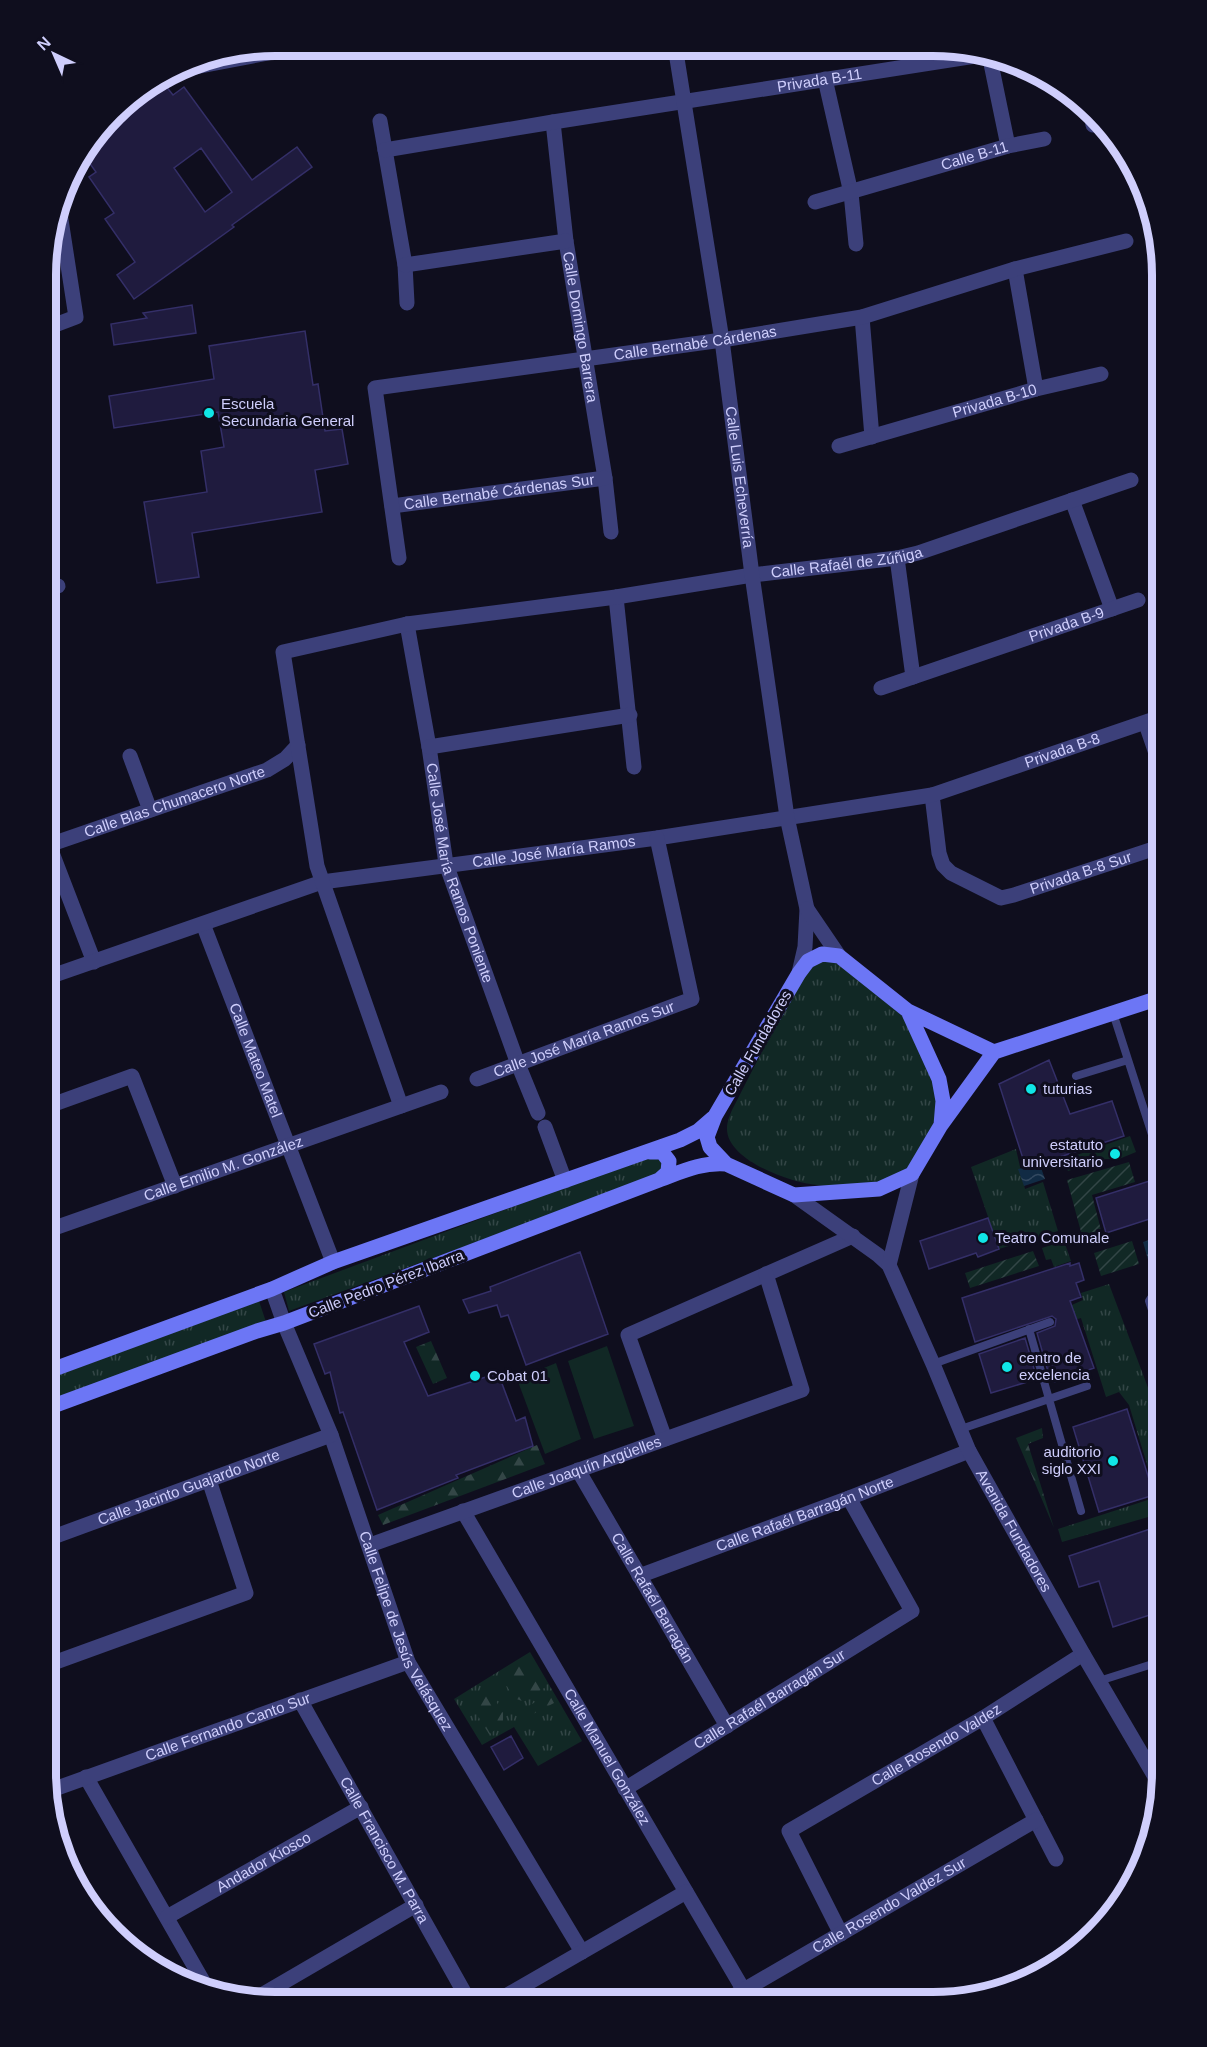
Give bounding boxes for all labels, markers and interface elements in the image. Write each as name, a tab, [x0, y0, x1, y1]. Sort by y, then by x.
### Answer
north arrow	[24, 24, 84, 84]
text: N	[34, 33, 54, 54]
street label: Privada B-11	[776, 65, 863, 95]
street label: Calle B-11	[939, 137, 1010, 173]
street label: Calle Domingo Barrera	[560, 250, 602, 404]
street label: Calle Bernabé Cárdenas	[613, 322, 778, 363]
street label: Privada B-10	[950, 380, 1039, 421]
place label: Escuela Secundaria General	[221, 395, 354, 429]
street label: Calle Luis Echeverría	[723, 405, 758, 550]
marker: Escuela Secundaria General	[202, 406, 216, 420]
street label: Calle Bernabé Cárdenas Sur	[403, 470, 595, 512]
street label: Calle Rafaél de Zúñiga	[770, 543, 925, 581]
street label: Privada B-9	[1026, 603, 1106, 645]
street label: Privada B-8	[1022, 729, 1102, 771]
street label: Calle Blas Chumacero Norte	[82, 762, 267, 840]
street label: Calle José María Ramos Poniente	[423, 762, 497, 985]
street label: Calle José María Ramos	[471, 832, 636, 870]
street label: Privada B-8 Sur	[1028, 848, 1134, 897]
street label: Calle Fundadores	[721, 987, 795, 1098]
street label: Calle José María Ramos Sur	[491, 997, 677, 1080]
street label: Calle Mateo Matel	[226, 1001, 286, 1120]
place label: tuturias	[1043, 1080, 1092, 1097]
marker: tuturias	[1024, 1082, 1038, 1096]
street label: Calle Emilio M. González	[141, 1132, 305, 1204]
place label: estatuto universitario	[1022, 1136, 1103, 1170]
marker: estatuto universitario	[1108, 1147, 1122, 1161]
place label: Teatro Comunale	[995, 1229, 1109, 1246]
marker: Teatro Comunale	[976, 1231, 990, 1245]
street label: Calle Pedro Pérez Ibarra	[306, 1246, 467, 1321]
place label: centro de excelencia	[1019, 1349, 1091, 1383]
marker: centro de excelencia	[1000, 1360, 1014, 1374]
place label: Cobat 01	[487, 1367, 548, 1384]
marker: Cobat 01	[468, 1369, 482, 1383]
street label: Calle Joaquín Argüelles	[509, 1432, 663, 1501]
place label: auditorio siglo XXI	[1042, 1443, 1101, 1477]
street label: Calle Jacinto Guajardo Norte	[95, 1446, 282, 1528]
marker: auditorio siglo XXI	[1106, 1454, 1120, 1468]
street label: Avenida Fundadores	[973, 1466, 1055, 1595]
street label: Calle Rafaél Barragán Norte	[713, 1472, 896, 1555]
street label: Calle Felipe de Jesús Velásquez	[356, 1529, 456, 1734]
street label: Calle Rafaél Barragán	[608, 1530, 697, 1666]
street label: Calle Rafaél Barragán Sur	[690, 1646, 848, 1752]
street label: Calle Manuel González	[561, 1685, 654, 1828]
street label: Calle Fernando Canto Sur	[143, 1689, 313, 1764]
street label: Calle Rosendo Valdez	[868, 1700, 1004, 1789]
street label: Calle Francisco M. Parra	[337, 1774, 433, 1926]
street label: Andador Kiosco	[213, 1828, 314, 1895]
street label: Calle Rosendo Valdez Sur	[809, 1854, 969, 1956]

